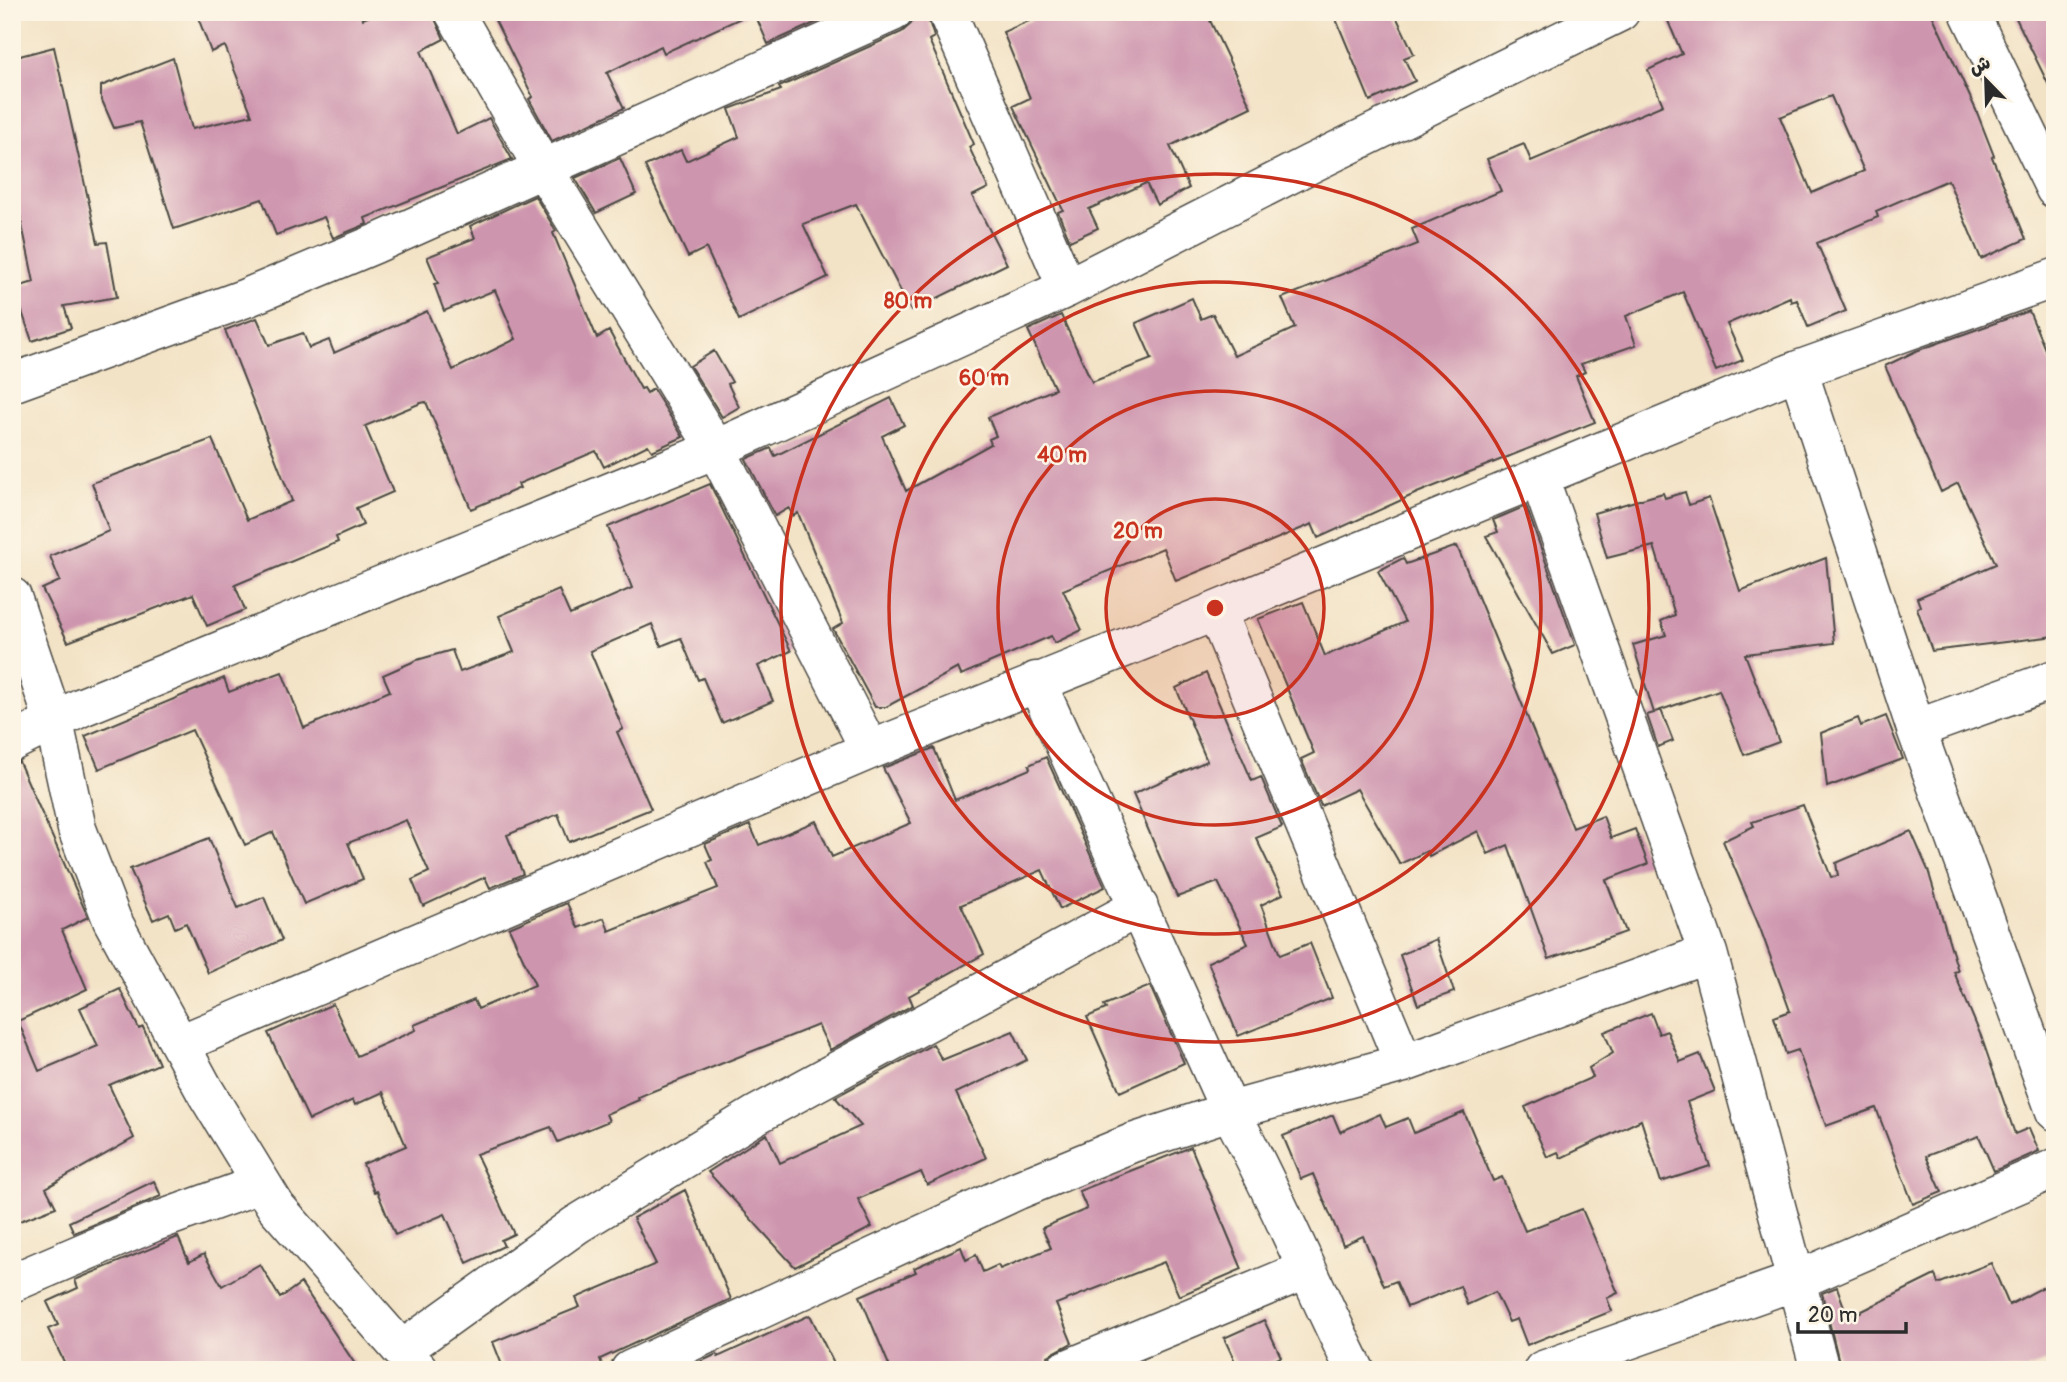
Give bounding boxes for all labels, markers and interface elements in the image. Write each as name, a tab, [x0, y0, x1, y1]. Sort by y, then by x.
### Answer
north arrow	[1952, 46, 2022, 116]
text: ش	[1965, 50, 1994, 80]
text: 80 m	[884, 288, 932, 315]
text: 60 m	[959, 365, 1009, 392]
text: 40 m	[1037, 442, 1087, 469]
text: 20 m	[1113, 518, 1163, 545]
centre of rings	[1203, 596, 1227, 620]
scale bar	[1798, 1291, 1906, 1335]
text: 20 m	[1808, 1302, 1857, 1329]

